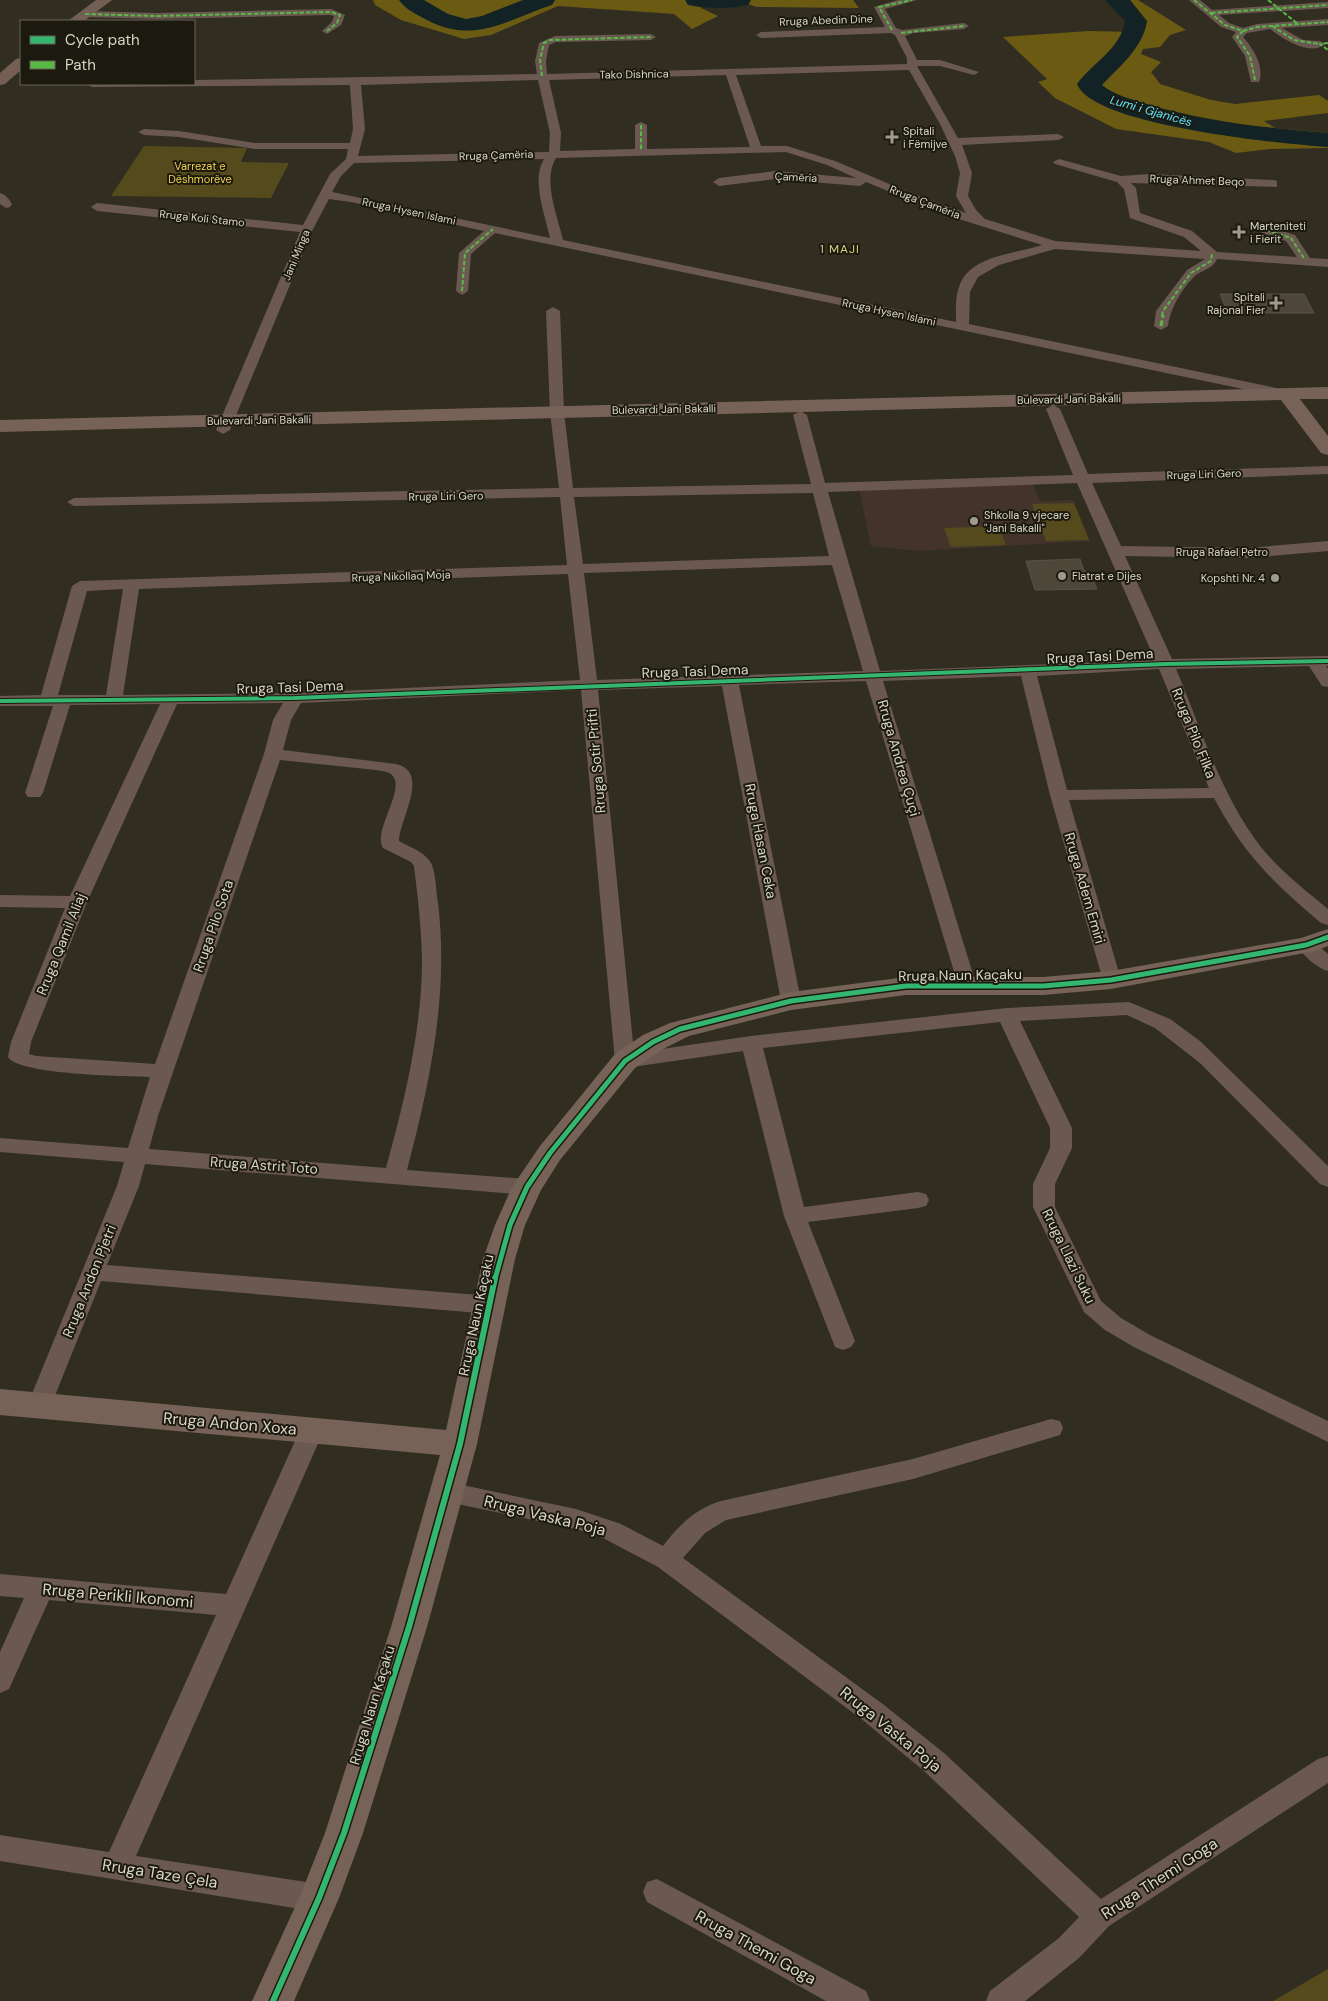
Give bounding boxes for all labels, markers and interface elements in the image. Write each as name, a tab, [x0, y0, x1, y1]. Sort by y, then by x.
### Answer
street label: Rruga Abedin Dine	[779, 11, 873, 29]
legend	[20, 20, 195, 85]
text: Cycle path	[65, 30, 140, 50]
text: Path	[65, 55, 96, 75]
street label: Tako Dishnica	[599, 66, 669, 82]
water label: Lumi i Gjanicës	[1108, 92, 1194, 130]
place label: Spitali i Fëmijve	[903, 124, 947, 151]
marker: Spitali i Fëmijve	[885, 130, 899, 144]
street label: Rruga Çamëria	[458, 147, 534, 163]
park label: Varrezat e Dëshmorëve	[168, 159, 232, 186]
street label: Çamëria	[774, 169, 818, 185]
street label: Rruga Ahmet Beqo	[1149, 171, 1245, 189]
street label: Rruga Çamëria	[888, 182, 962, 222]
street label: Rruga Hysen Islami	[361, 194, 457, 228]
street label: Rruga Koli Stamo	[159, 207, 245, 229]
place label: Marteniteti i Fierit	[1250, 219, 1306, 246]
marker: Marteniteti i Fierit	[1232, 225, 1246, 239]
street label: Jani Minga	[279, 228, 313, 282]
district label: 1 MAJI	[820, 241, 860, 257]
place label: Spitali Rajonal Fier	[1207, 290, 1265, 317]
street label: Rruga Hysen Islami	[841, 295, 937, 329]
marker: Spitali Rajonal Fier	[1269, 296, 1283, 310]
street label: Bulevardi Jani Bakalli	[1017, 391, 1121, 407]
street label: Bulevardi Jani Bakalli	[612, 401, 716, 417]
street label: Bulevardi Jani Bakalli	[207, 412, 311, 428]
street label: Rruga Liri Gero	[1166, 466, 1242, 482]
street label: Rruga Liri Gero	[408, 488, 484, 504]
place label: Shkolla 9 vjecare "Jani Bakalli"	[984, 508, 1069, 535]
marker: Shkolla 9 vjecare "Jani Bakalli"	[968, 515, 980, 527]
street label: Rruga Rafael Petro	[1176, 545, 1268, 559]
street label: Rruga Nikollaq Moja	[351, 567, 451, 585]
place label: Flatrat e Dijes	[1072, 569, 1141, 583]
marker: Flatrat e Dijes	[1056, 570, 1068, 582]
place label: Kopshti Nr. 4	[1201, 571, 1265, 585]
marker: Kopshti Nr. 4	[1269, 572, 1281, 584]
street label: Rruga Tasi Dema	[1046, 644, 1154, 668]
street label: Rruga Tasi Dema	[641, 660, 749, 682]
street label: Rruga Tasi Dema	[236, 676, 344, 698]
street label: Rruga Pilo Filka	[1168, 685, 1220, 781]
street label: Rruga Andrea Çuçi	[874, 698, 924, 818]
street label: Rruga Sotir Prifti	[582, 708, 610, 814]
street label: Rruga Hasan Ceka	[741, 782, 781, 900]
street label: Rruga Adem Emiri	[1061, 830, 1109, 946]
street label: Rruga Pilo Sota	[189, 877, 237, 975]
street label: Rruga Qamil Aliaj	[32, 890, 90, 998]
street label: Rruga Naun Kaçaku	[898, 965, 1022, 985]
street label: Rruga Astrit Toto	[209, 1152, 319, 1178]
street label: Rruga Llazi Suku	[1038, 1206, 1100, 1306]
street label: Rruga Andon Pjetri	[58, 1222, 120, 1340]
street label: Rruga Naun Kaçaku	[454, 1253, 498, 1377]
street label: Rruga Andon Xoxa	[162, 1407, 298, 1440]
street label: Rruga Vaska Poja	[482, 1490, 608, 1541]
street label: Rruga Perikli Ikonomi	[42, 1578, 194, 1613]
street label: Rruga Naun Kaçaku	[345, 1643, 399, 1767]
street label: Rruga Vaska Poja	[836, 1682, 946, 1777]
street label: Rruga Themi Goga	[1097, 1833, 1222, 1924]
street label: Rruga Taze Çela	[101, 1854, 219, 1893]
street label: Rruga Themi Goga	[692, 1906, 820, 1989]

